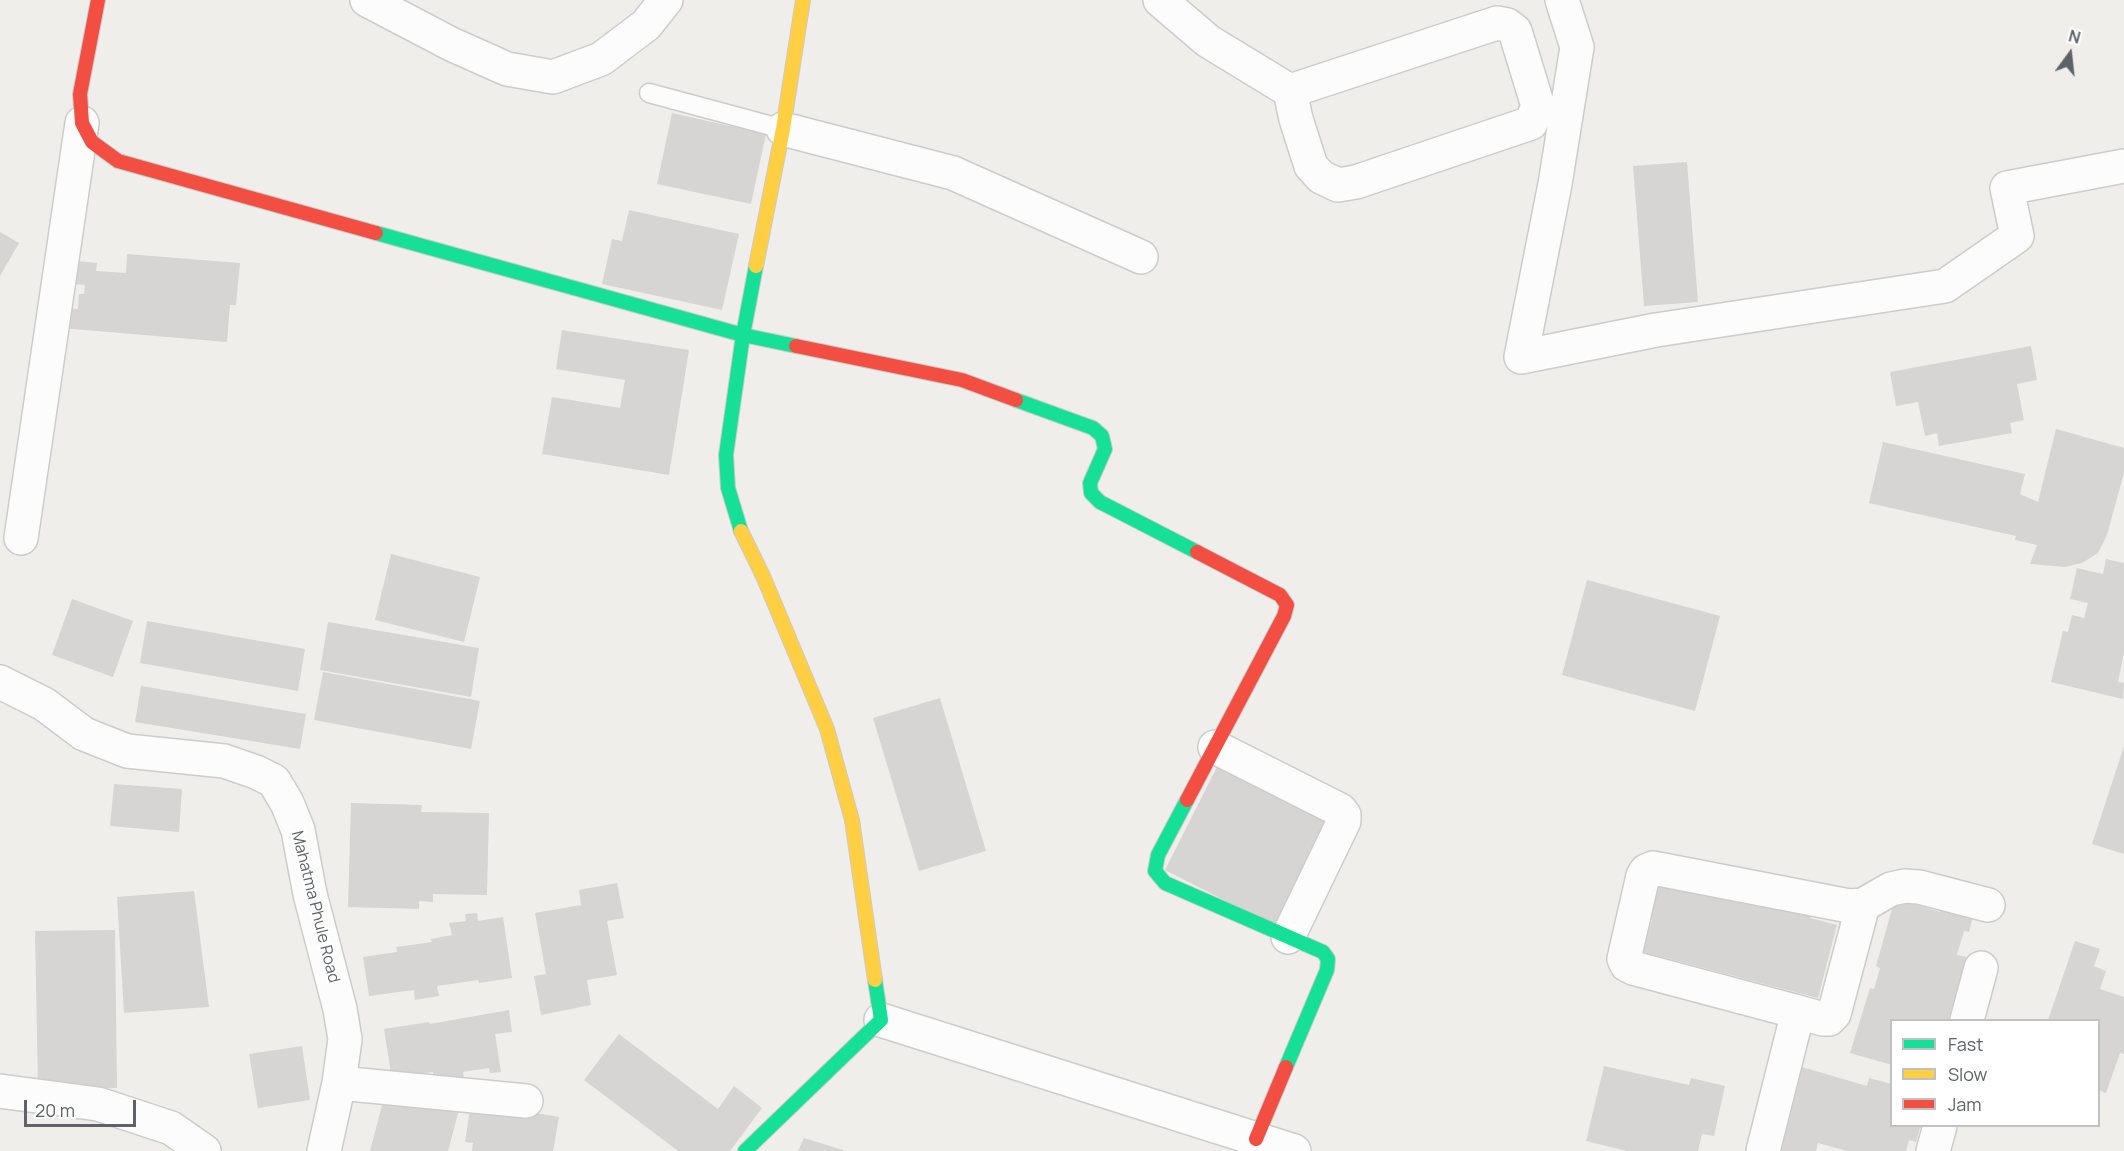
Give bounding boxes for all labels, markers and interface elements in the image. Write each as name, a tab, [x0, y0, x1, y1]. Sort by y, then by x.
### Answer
north arrow	[2040, 24, 2100, 84]
text: N	[2066, 24, 2083, 49]
street label: Mahatma Phule Road	[287, 829, 343, 985]
legend	[1890, 1019, 2100, 1127]
text: Fast	[1948, 1032, 1983, 1056]
text: Slow	[1948, 1062, 1987, 1086]
scale bar	[27, 1088, 140, 1126]
text: Jam	[1948, 1092, 1982, 1116]
text: 20 m	[35, 1098, 75, 1122]

